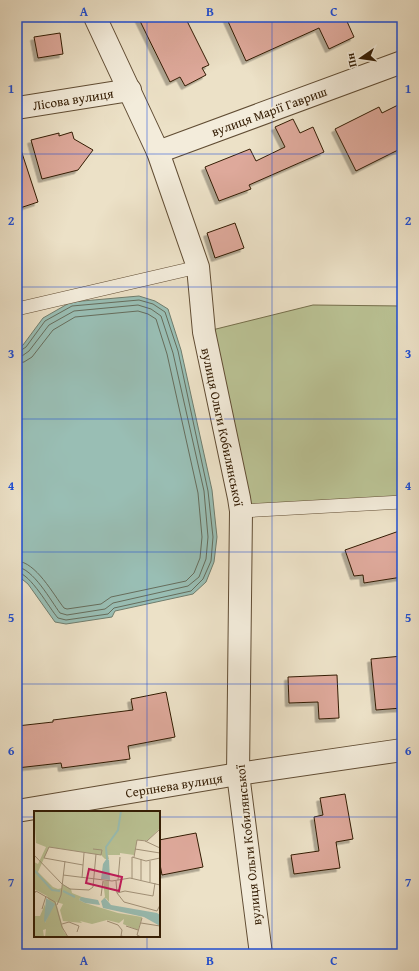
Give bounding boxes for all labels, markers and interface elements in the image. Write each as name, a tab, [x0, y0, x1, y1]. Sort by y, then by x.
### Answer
text: A	[80, 2, 89, 21]
text: B	[206, 2, 214, 21]
text: C	[330, 2, 338, 21]
north arrow	[341, 38, 381, 78]
text: Пн	[342, 51, 361, 69]
text: 1	[8, 79, 14, 98]
text: 1	[405, 79, 411, 98]
street label: вулиця Марії Гавриш	[209, 82, 330, 141]
street label: Лісова вулиця	[31, 84, 115, 115]
text: 2	[8, 211, 15, 230]
text: 2	[405, 211, 412, 230]
text: 3	[8, 344, 14, 363]
text: 3	[405, 344, 411, 363]
street label: вулиця Ольги Кобилянської	[196, 346, 249, 508]
text: 4	[8, 476, 15, 495]
text: 4	[405, 476, 412, 495]
text: 5	[8, 608, 15, 627]
text: 5	[405, 608, 412, 627]
text: 6	[8, 741, 15, 760]
text: 6	[405, 741, 412, 760]
street label: вулиця Ольги Кобилянської	[231, 764, 266, 926]
street label: Серпнева вулиця	[124, 768, 225, 803]
inset map	[34, 811, 160, 937]
text: 7	[8, 873, 15, 892]
text: 7	[405, 873, 412, 892]
text: A	[80, 951, 89, 970]
text: B	[206, 951, 214, 970]
text: C	[330, 951, 338, 970]

